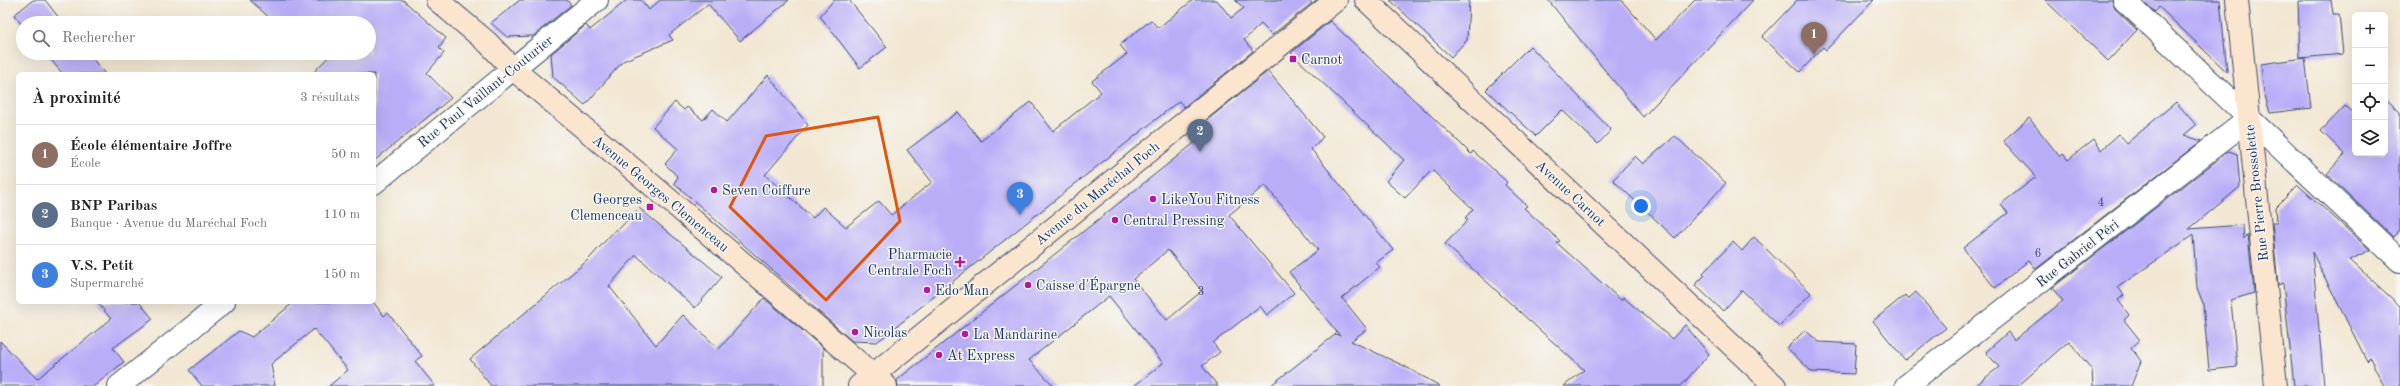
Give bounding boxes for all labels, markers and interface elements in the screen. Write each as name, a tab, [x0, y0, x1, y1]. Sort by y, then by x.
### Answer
map controls	[2352, 12, 2388, 156]
button: +	[2352, 12, 2388, 48]
search box	[16, 16, 376, 60]
pin: 1	[1801, 22, 1827, 55]
icon: search	[30, 27, 52, 49]
text: Rechercher	[62, 31, 135, 46]
street label: Rue Paul Vaillant-Couturier	[415, 33, 556, 150]
button: −	[2352, 48, 2388, 84]
place label: Carnot	[1301, 53, 1343, 67]
marker: Carnot	[1288, 54, 1298, 64]
button: locate	[2352, 84, 2388, 120]
text: À proximité	[32, 90, 121, 107]
text: 3 résultats	[300, 91, 360, 104]
pin: 2	[1187, 119, 1213, 152]
button: layers	[2352, 120, 2388, 156]
street label: Rue Pierre Brossolette	[2243, 124, 2271, 262]
street label: Avenue Georges Clemenceau	[589, 131, 733, 255]
text: École élémentaire Joffre	[70, 139, 232, 154]
street label: Avenue du Maréchal Foch	[1033, 139, 1163, 248]
text: 1	[41, 148, 49, 161]
text: 50 m	[331, 148, 360, 161]
text: École	[70, 157, 101, 170]
street label: Avenue Carnot	[1533, 158, 1608, 230]
pin: 3	[1007, 182, 1033, 215]
place label: Seven Coiffure	[722, 184, 811, 198]
marker: Seven Coiffure	[709, 185, 719, 195]
place label: Georges Clemenceau	[570, 191, 642, 224]
place label: LikeYou Fitness	[1161, 193, 1260, 207]
marker: LikeYou Fitness	[1148, 194, 1158, 204]
your location	[1631, 196, 1651, 216]
house number: 4	[2098, 197, 2105, 209]
text: BNP Paribas	[70, 199, 157, 214]
marker: Georges Clemenceau	[645, 202, 655, 212]
text: 2	[41, 208, 49, 221]
text: 110 m	[323, 208, 360, 221]
place label: Central Pressing	[1123, 214, 1225, 228]
marker: Central Pressing	[1110, 215, 1120, 225]
text: Banque · Avenue du Maréchal Foch	[70, 217, 267, 230]
street label: Rue Gabriel Péri	[2034, 217, 2122, 290]
place label: Pharmacie Centrale Foch	[868, 248, 952, 278]
house number: 6	[2035, 248, 2042, 260]
marker: Pharmacie Centrale Foch	[955, 257, 965, 267]
text: V.S. Petit	[70, 259, 134, 274]
text: 3	[41, 268, 49, 281]
text: 150 m	[323, 268, 360, 281]
place label: Caisse d'Épargne	[1036, 276, 1140, 293]
text: Supermarché	[70, 277, 144, 290]
marker: Caisse d'Épargne	[1023, 280, 1033, 290]
place label: Edo Man	[935, 284, 989, 298]
marker: Edo Man	[922, 285, 932, 295]
house number: 3	[1198, 286, 1204, 298]
place label: Nicolas	[863, 326, 907, 340]
marker: Nicolas	[850, 327, 860, 337]
place label: La Mandarine	[973, 328, 1057, 342]
marker: La Mandarine	[960, 329, 970, 339]
place label: At Express	[947, 349, 1015, 363]
marker: At Express	[934, 350, 944, 360]

